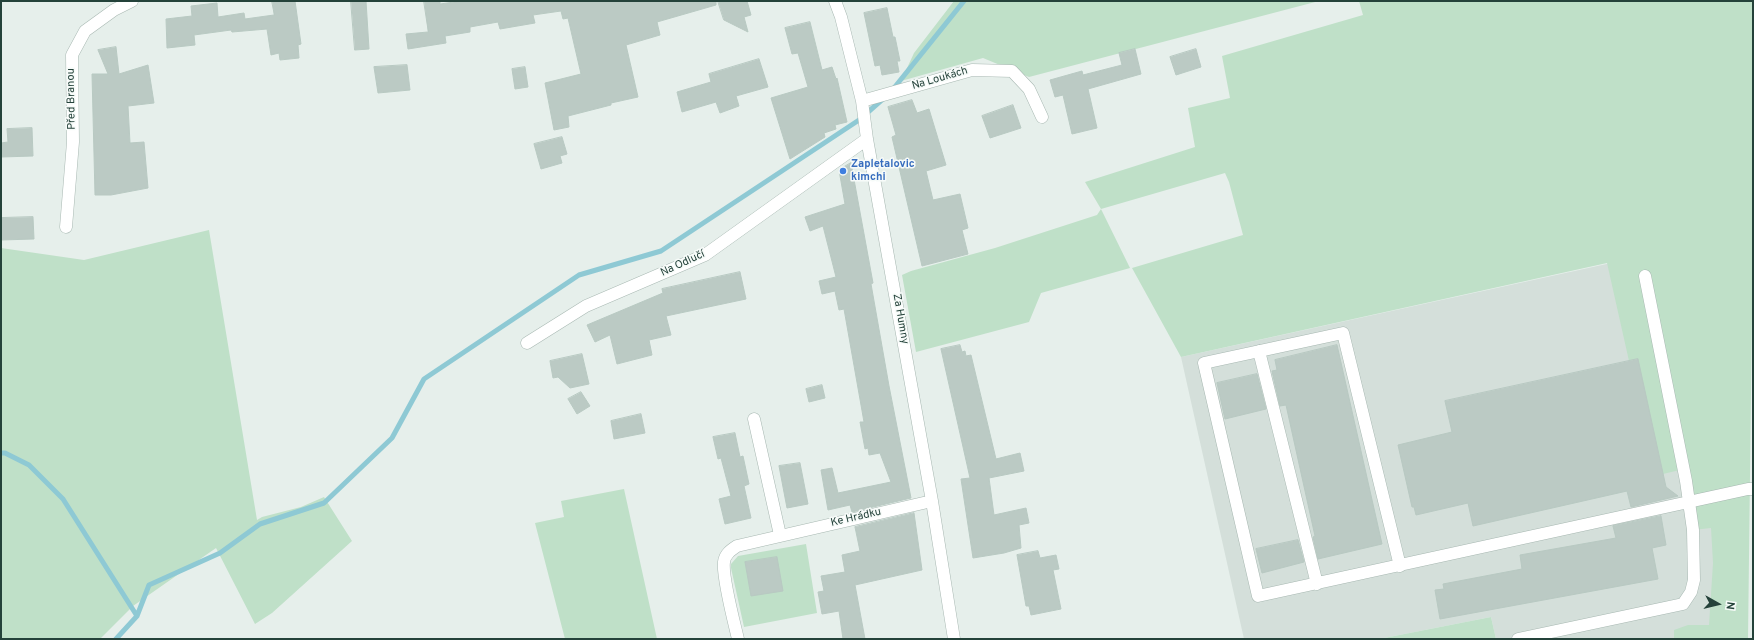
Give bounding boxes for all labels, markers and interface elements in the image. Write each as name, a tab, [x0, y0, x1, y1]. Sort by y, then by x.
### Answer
street label: Na Loukách	[910, 65, 970, 93]
street label: Před Branou	[65, 68, 79, 130]
place label: Zapletalovic kimchi	[851, 158, 915, 184]
marker: Zapletalovic kimchi	[838, 166, 848, 176]
street label: Na Odlučí	[659, 248, 707, 280]
street label: Za Humny	[889, 293, 911, 345]
street label: Ke Hrádku	[830, 506, 882, 530]
north arrow	[1698, 584, 1738, 624]
text: N	[1722, 601, 1737, 611]

